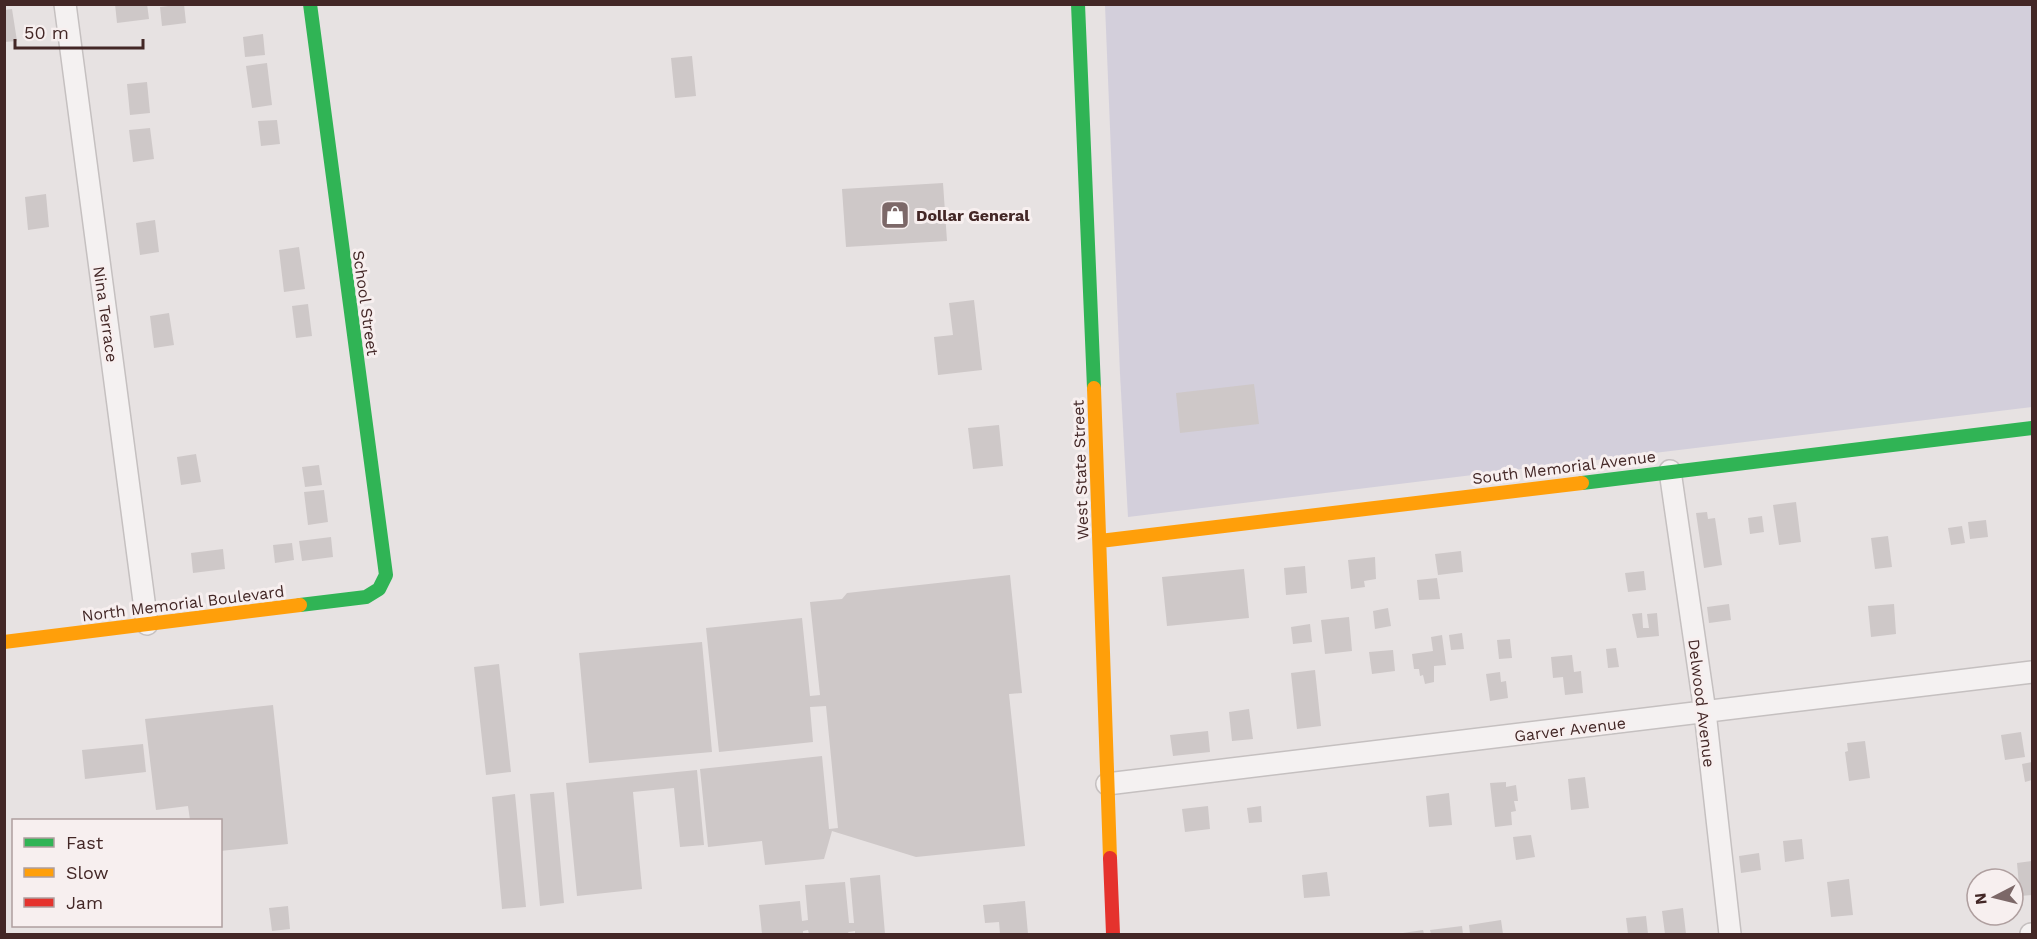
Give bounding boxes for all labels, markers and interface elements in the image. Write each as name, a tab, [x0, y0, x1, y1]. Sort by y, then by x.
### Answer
scale bar	[15, 12, 142, 50]
text: 50 m	[24, 22, 69, 43]
shop icon: Dollar General	[879, 199, 911, 231]
place label: Dollar General	[916, 206, 1030, 225]
street label: School Street	[349, 249, 382, 357]
street label: Nina Terrace	[89, 265, 122, 363]
street label: West State Street	[1069, 399, 1092, 540]
street label: South Memorial Avenue	[1471, 447, 1657, 488]
street label: North Memorial Boulevard	[81, 582, 285, 625]
street label: Delwood Avenue	[1684, 638, 1719, 768]
street label: Garver Avenue	[1513, 713, 1627, 746]
legend	[12, 819, 222, 927]
text: Fast	[66, 832, 104, 853]
text: Slow	[66, 862, 109, 883]
north arrow	[1965, 867, 2025, 927]
text: Jam	[66, 892, 103, 913]
text: N	[1970, 892, 1991, 906]

